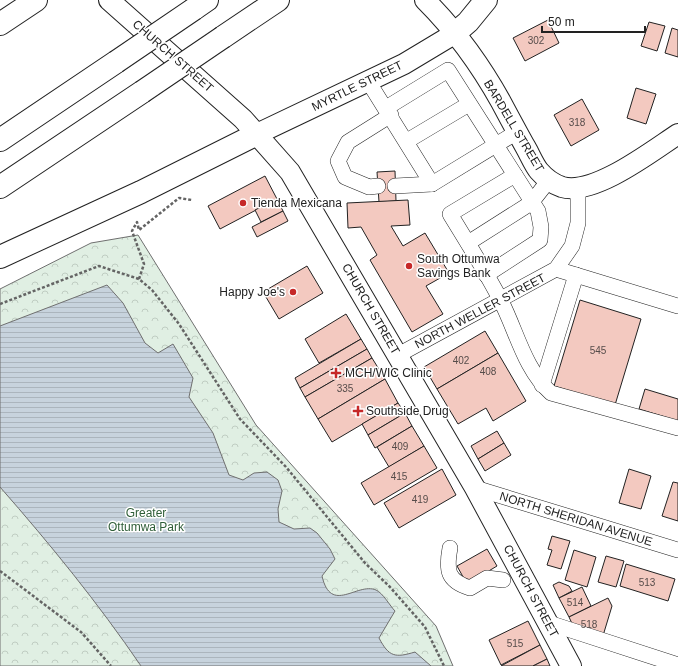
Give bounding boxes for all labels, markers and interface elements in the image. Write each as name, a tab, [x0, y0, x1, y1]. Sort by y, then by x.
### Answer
scale bar	[542, 8, 645, 34]
text: 50 m	[548, 15, 575, 29]
street label: CHURCH STREET	[130, 17, 217, 95]
house number: 302	[528, 35, 545, 46]
street label: MYRTLE STREET	[309, 58, 405, 114]
street label: BARDELL STREET	[481, 77, 547, 175]
house number: 318	[569, 117, 586, 128]
place label: Tienda Mexicana	[251, 196, 342, 210]
marker: Tienda Mexicana	[238, 198, 248, 208]
place label: South Ottumwa Savings Bank	[417, 252, 500, 280]
street label: CHURCH STREET	[339, 261, 403, 358]
marker: South Ottumwa Savings Bank	[404, 261, 414, 271]
street label: NORTH WELLER STREET	[412, 270, 548, 351]
place label: Happy Joe's	[219, 285, 285, 299]
marker: Happy Joe's	[288, 287, 298, 297]
house number: 545	[590, 345, 607, 356]
house number: 402	[453, 355, 470, 366]
place label: MCH/WIC Clinic	[345, 366, 432, 380]
house number: 408	[480, 366, 497, 377]
marker: MCH/WIC Clinic	[330, 367, 342, 379]
house number: 335	[337, 383, 354, 394]
place label: Southside Drug	[366, 404, 449, 418]
marker: Southside Drug	[353, 406, 363, 416]
house number: 409	[392, 441, 409, 452]
house number: 415	[391, 471, 408, 482]
street label: NORTH SHERIDAN AVENUE	[498, 489, 654, 549]
house number: 419	[412, 494, 429, 505]
park label: Greater Ottumwa Park	[108, 506, 185, 534]
street label: CHURCH STREET	[501, 542, 562, 640]
house number: 513	[639, 577, 656, 588]
house number: 514	[567, 597, 584, 608]
house number: 518	[581, 619, 598, 630]
house number: 515	[507, 638, 524, 649]

